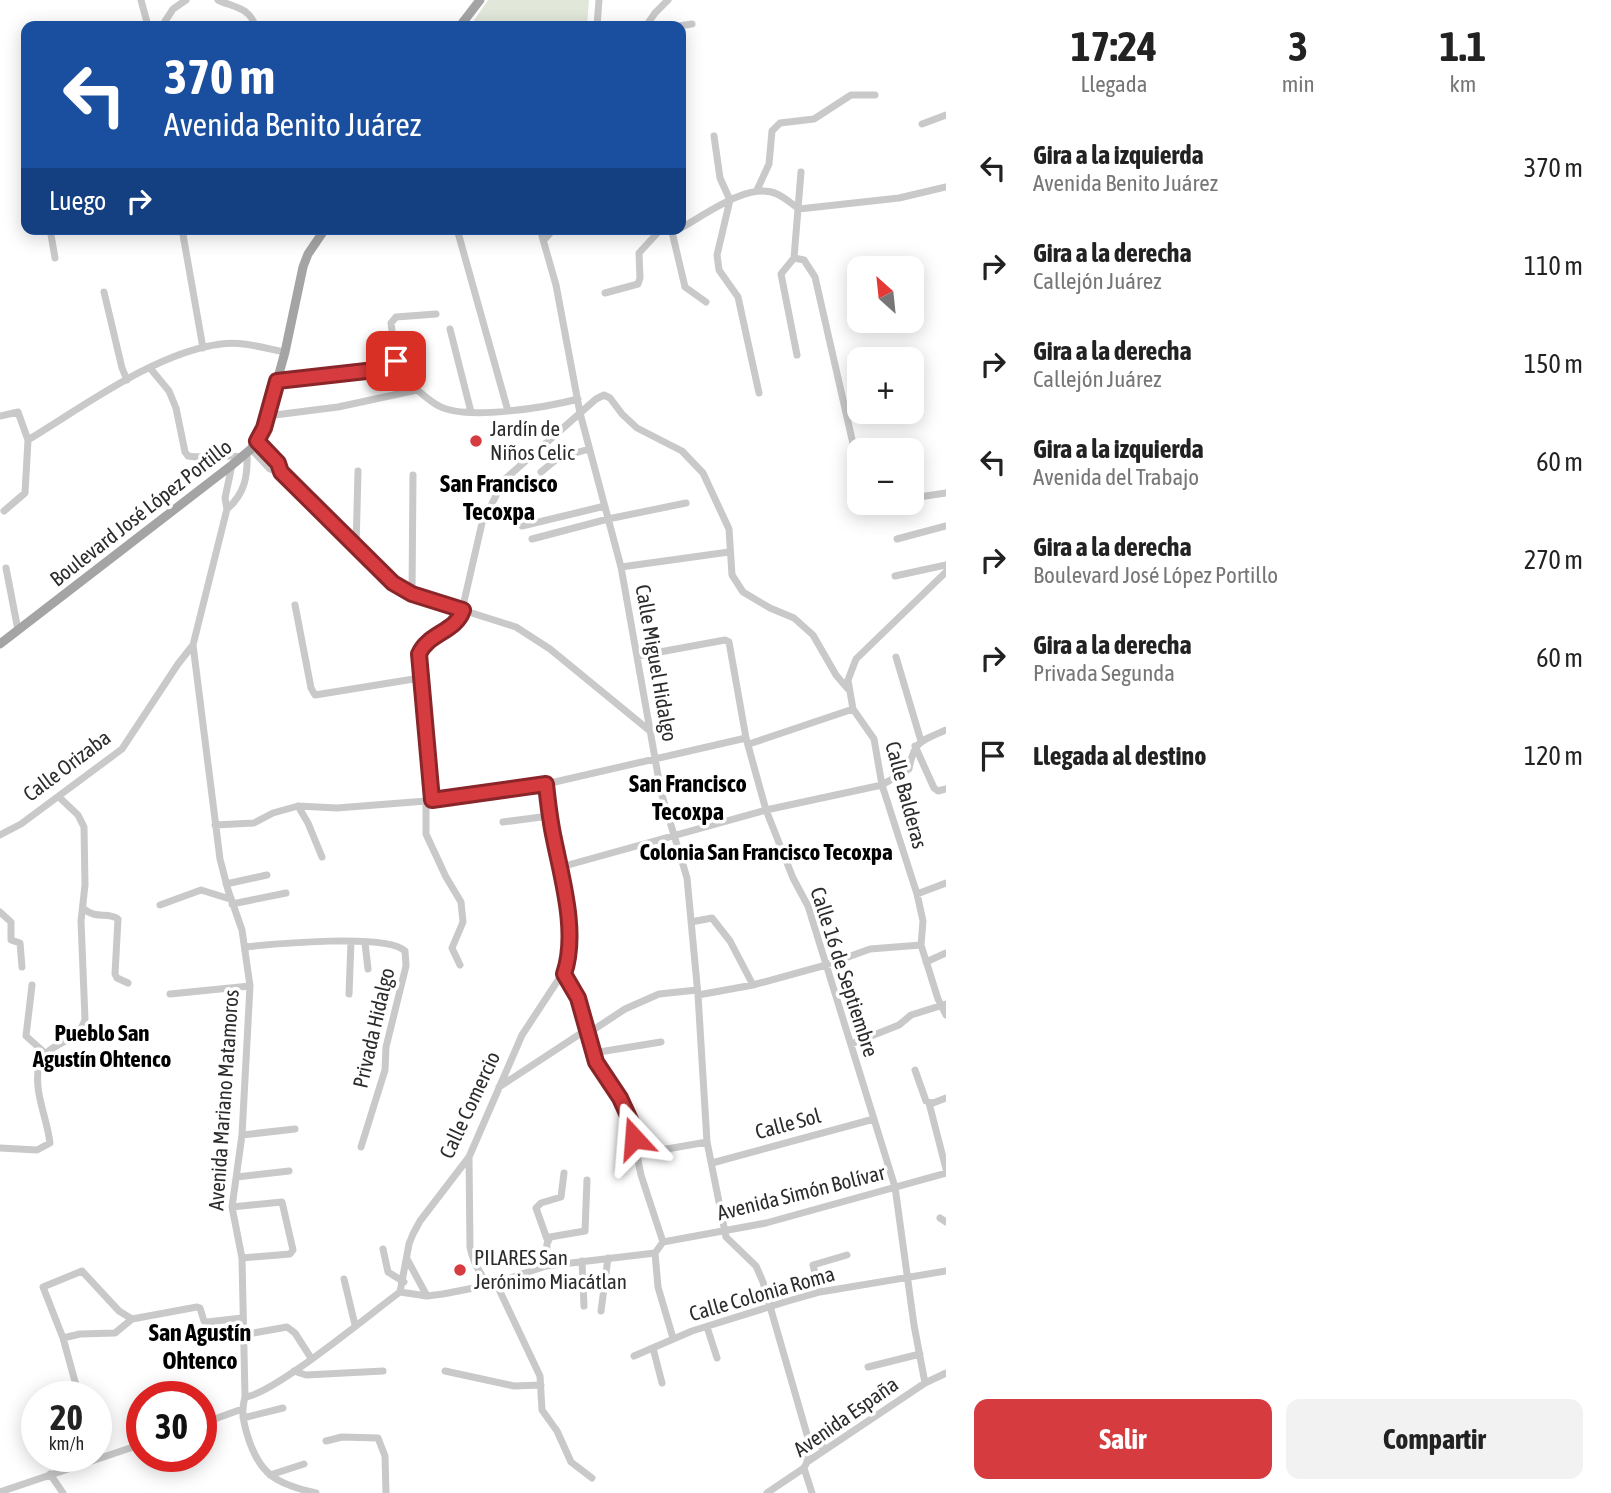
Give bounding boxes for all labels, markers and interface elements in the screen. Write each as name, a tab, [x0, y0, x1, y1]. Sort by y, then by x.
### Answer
text: 17:24	[1071, 22, 1157, 70]
text: 3	[1288, 22, 1308, 70]
text: 1.1	[1439, 22, 1486, 70]
text: 370 m	[164, 48, 275, 104]
icon: left	[49, 49, 140, 140]
text: Llegada	[1080, 71, 1147, 97]
text: min	[1282, 71, 1315, 97]
text: km	[1450, 71, 1476, 97]
text: Avenida Benito Juárez	[164, 106, 421, 143]
text: Gira a la izquierda	[1033, 140, 1204, 170]
icon: left	[974, 149, 1012, 187]
text: 370 m	[1524, 153, 1583, 183]
text: Avenida Benito Juárez	[1033, 170, 1218, 196]
icon: right	[120, 182, 158, 220]
text: Luego	[49, 186, 106, 216]
text: Gira a la derecha	[1033, 238, 1192, 268]
icon: right	[974, 247, 1012, 285]
text: 110 m	[1524, 251, 1583, 281]
north arrow	[847, 256, 924, 332]
map controls	[847, 256, 924, 515]
text: Callejón Juárez	[1033, 268, 1162, 294]
pin	[366, 331, 426, 391]
text: Gira a la derecha	[1033, 336, 1192, 366]
icon: arrive	[377, 342, 415, 380]
icon: right	[974, 345, 1012, 383]
button: +	[847, 347, 924, 424]
text: 150 m	[1524, 349, 1583, 379]
text: Callejón Juárez	[1033, 366, 1162, 392]
place label: Jardín de Niños Celic	[490, 416, 575, 464]
marker: Jardín de Niños Celic	[468, 433, 484, 449]
street label: Boulevard José López Portillo	[45, 434, 236, 591]
text: Gira a la izquierda	[1033, 434, 1204, 464]
button: −	[847, 438, 924, 515]
icon: left	[974, 443, 1012, 481]
text: 60 m	[1536, 447, 1583, 477]
text: Avenida del Trabajo	[1033, 464, 1199, 490]
district label: San Francisco Tecoxpa	[440, 470, 558, 525]
text: Gira a la derecha	[1033, 532, 1192, 562]
icon: right	[974, 541, 1012, 579]
text: 270 m	[1524, 545, 1583, 575]
text: Boulevard José López Portillo	[1033, 562, 1278, 588]
street label: Calle Miguel Hidalgo	[631, 582, 683, 743]
text: Gira a la derecha	[1033, 630, 1192, 660]
icon: right	[974, 639, 1012, 677]
text: 60 m	[1536, 643, 1583, 673]
text: Privada Segunda	[1033, 660, 1175, 686]
street label: Calle Orizaba	[18, 725, 115, 806]
icon: arrive	[974, 737, 1012, 775]
street label: Calle Balderas	[881, 738, 933, 851]
text: Llegada al destino	[1033, 741, 1206, 771]
text: 120 m	[1524, 741, 1583, 771]
district label: San Francisco Tecoxpa	[629, 770, 747, 825]
district label: Colonia San Francisco Tecoxpa	[639, 839, 893, 865]
street label: Calle 16 de Septiembre	[806, 884, 884, 1060]
street label: Privada Hidalgo	[348, 965, 399, 1090]
street label: Avenida Mariano Matamoros	[203, 989, 243, 1211]
district label: Pueblo San Agustín Ohtenco	[32, 1020, 171, 1072]
street label: Calle Comercio	[434, 1047, 504, 1162]
position arrow	[597, 1101, 671, 1175]
street label: Calle Sol	[752, 1103, 824, 1143]
street label: Avenida Simón Bolívar	[714, 1159, 888, 1225]
place label: PILARES San Jerónimo Miacátlan	[474, 1245, 627, 1293]
street label: Calle Colonia Roma	[686, 1261, 837, 1325]
marker: PILARES San Jerónimo Miacátlan	[452, 1262, 468, 1278]
district label: San Agustín Ohtenco	[149, 1319, 251, 1374]
street label: Avenida España	[789, 1371, 902, 1461]
speed limit sign: 30	[126, 1381, 217, 1472]
text: 20	[50, 1397, 83, 1437]
button: Salir	[974, 1399, 1272, 1479]
button: Compartir	[1286, 1399, 1583, 1479]
text: km/h	[49, 1433, 84, 1454]

